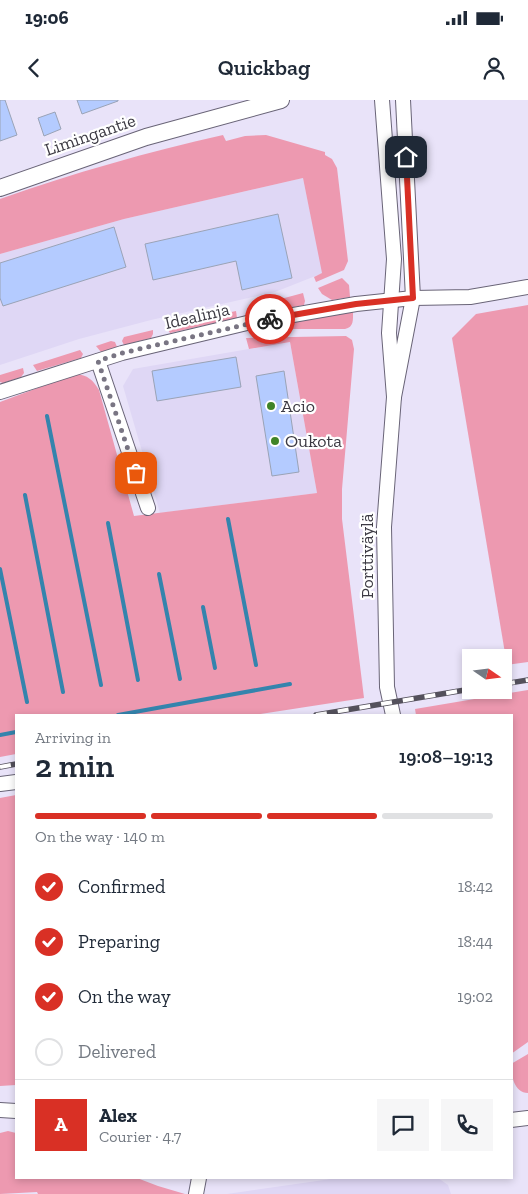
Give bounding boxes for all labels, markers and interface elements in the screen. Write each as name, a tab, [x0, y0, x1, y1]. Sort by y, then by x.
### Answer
text: 19:06	[25, 6, 69, 29]
icon: back	[20, 54, 48, 82]
text: Quickbag	[218, 54, 310, 81]
icon: person	[480, 54, 508, 82]
street label: Limingantie	[42, 109, 138, 161]
pin	[385, 136, 427, 178]
icon: home	[392, 143, 420, 171]
courier	[245, 294, 295, 344]
street label: Idealinja	[162, 298, 232, 334]
icon: bike	[256, 305, 284, 333]
place label: Acio	[281, 395, 315, 417]
marker: Acio	[265, 400, 277, 412]
place label: Oukota	[285, 430, 342, 452]
marker: Oukota	[269, 435, 281, 447]
pin	[115, 452, 157, 494]
icon: bag	[122, 459, 150, 487]
street label: Porttiväylä	[356, 513, 378, 598]
north arrow	[462, 649, 512, 699]
map controls	[462, 649, 512, 699]
text: Arriving in	[35, 728, 111, 747]
text: 19:08–19:13	[399, 745, 493, 768]
text: 2 min	[35, 747, 114, 785]
text: On the way · 140 m	[35, 827, 165, 846]
icon: check	[35, 873, 63, 901]
text: Confirmed	[78, 875, 165, 898]
text: 18:42	[458, 877, 493, 896]
icon: check	[35, 928, 63, 956]
text: Preparing	[78, 930, 160, 953]
text: 18:44	[457, 932, 493, 951]
icon: check	[35, 983, 63, 1011]
text: On the way	[78, 985, 171, 1008]
text: 19:02	[457, 987, 493, 1006]
text: Delivered	[78, 1040, 156, 1063]
button: chat	[377, 1099, 429, 1151]
button: phone	[441, 1099, 493, 1151]
text: Alex	[99, 1104, 137, 1127]
text: A	[54, 1113, 68, 1136]
text: Courier · 4.7	[99, 1127, 181, 1146]

